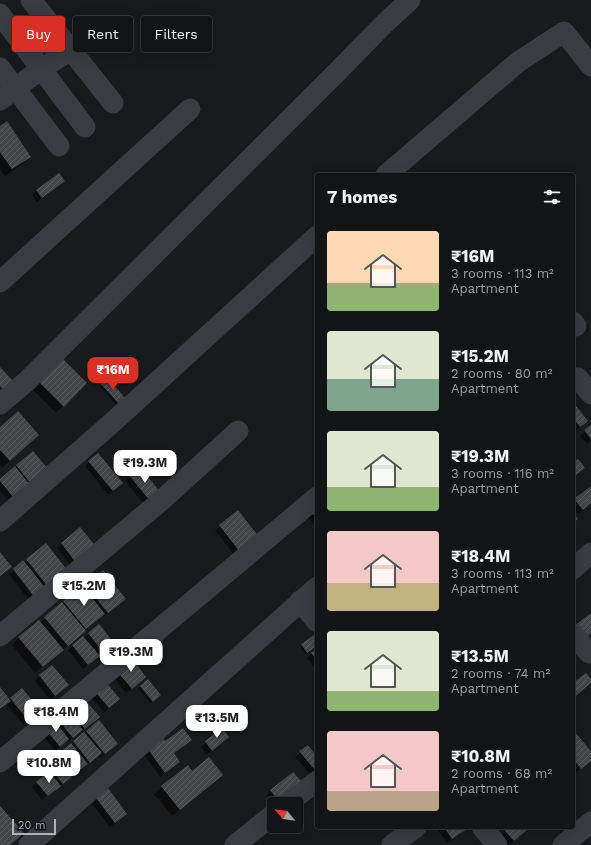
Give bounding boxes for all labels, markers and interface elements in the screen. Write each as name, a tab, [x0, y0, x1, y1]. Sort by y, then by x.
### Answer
chip: Buy	[12, 16, 65, 52]
chip: Rent	[73, 16, 133, 52]
chip: Filters	[141, 16, 212, 52]
icon: filters	[541, 186, 563, 208]
text: 7 homes	[327, 187, 397, 207]
text: ₹16M	[451, 246, 495, 266]
icon: home	[359, 247, 407, 295]
text: 3 rooms · 113 m²	[451, 266, 554, 281]
text: Apartment	[451, 281, 519, 296]
text: ₹15.2M	[451, 346, 509, 366]
icon: home	[359, 347, 407, 395]
pin: ₹16M	[89, 357, 137, 391]
text: ₹16M	[96, 362, 130, 377]
text: 2 rooms · 80 m²	[451, 366, 552, 381]
text: Apartment	[451, 381, 519, 396]
text: ₹19.3M	[451, 446, 509, 466]
icon: home	[359, 447, 407, 495]
pin: ₹19.3M	[112, 450, 178, 484]
text: ₹19.3M	[123, 455, 167, 470]
text: 3 rooms · 116 m²	[451, 466, 554, 481]
text: Apartment	[451, 481, 519, 496]
text: ₹18.4M	[451, 546, 511, 566]
icon: home	[359, 547, 407, 595]
text: 3 rooms · 113 m²	[451, 566, 554, 581]
pin: ₹15.2M	[51, 573, 117, 607]
text: ₹15.2M	[62, 578, 106, 593]
text: Apartment	[451, 581, 519, 596]
pin: ₹19.3M	[98, 639, 164, 673]
text: ₹19.3M	[109, 644, 153, 659]
text: ₹13.5M	[451, 646, 509, 666]
icon: home	[359, 647, 407, 695]
text: 2 rooms · 74 m²	[451, 666, 550, 681]
text: Apartment	[451, 681, 519, 696]
pin: ₹18.4M	[23, 699, 89, 733]
text: ₹18.4M	[33, 704, 79, 719]
pin: ₹13.5M	[184, 705, 250, 739]
text: ₹13.5M	[195, 710, 239, 725]
text: ₹10.8M	[451, 746, 510, 766]
icon: home	[359, 747, 407, 795]
pin: ₹10.8M	[16, 750, 82, 784]
text: ₹10.8M	[26, 755, 72, 770]
text: 2 rooms · 68 m²	[451, 766, 552, 781]
text: Apartment	[451, 781, 519, 796]
north arrow	[267, 797, 303, 833]
map controls	[267, 797, 303, 833]
scale bar	[12, 817, 56, 836]
text: 20 m	[18, 819, 46, 832]

